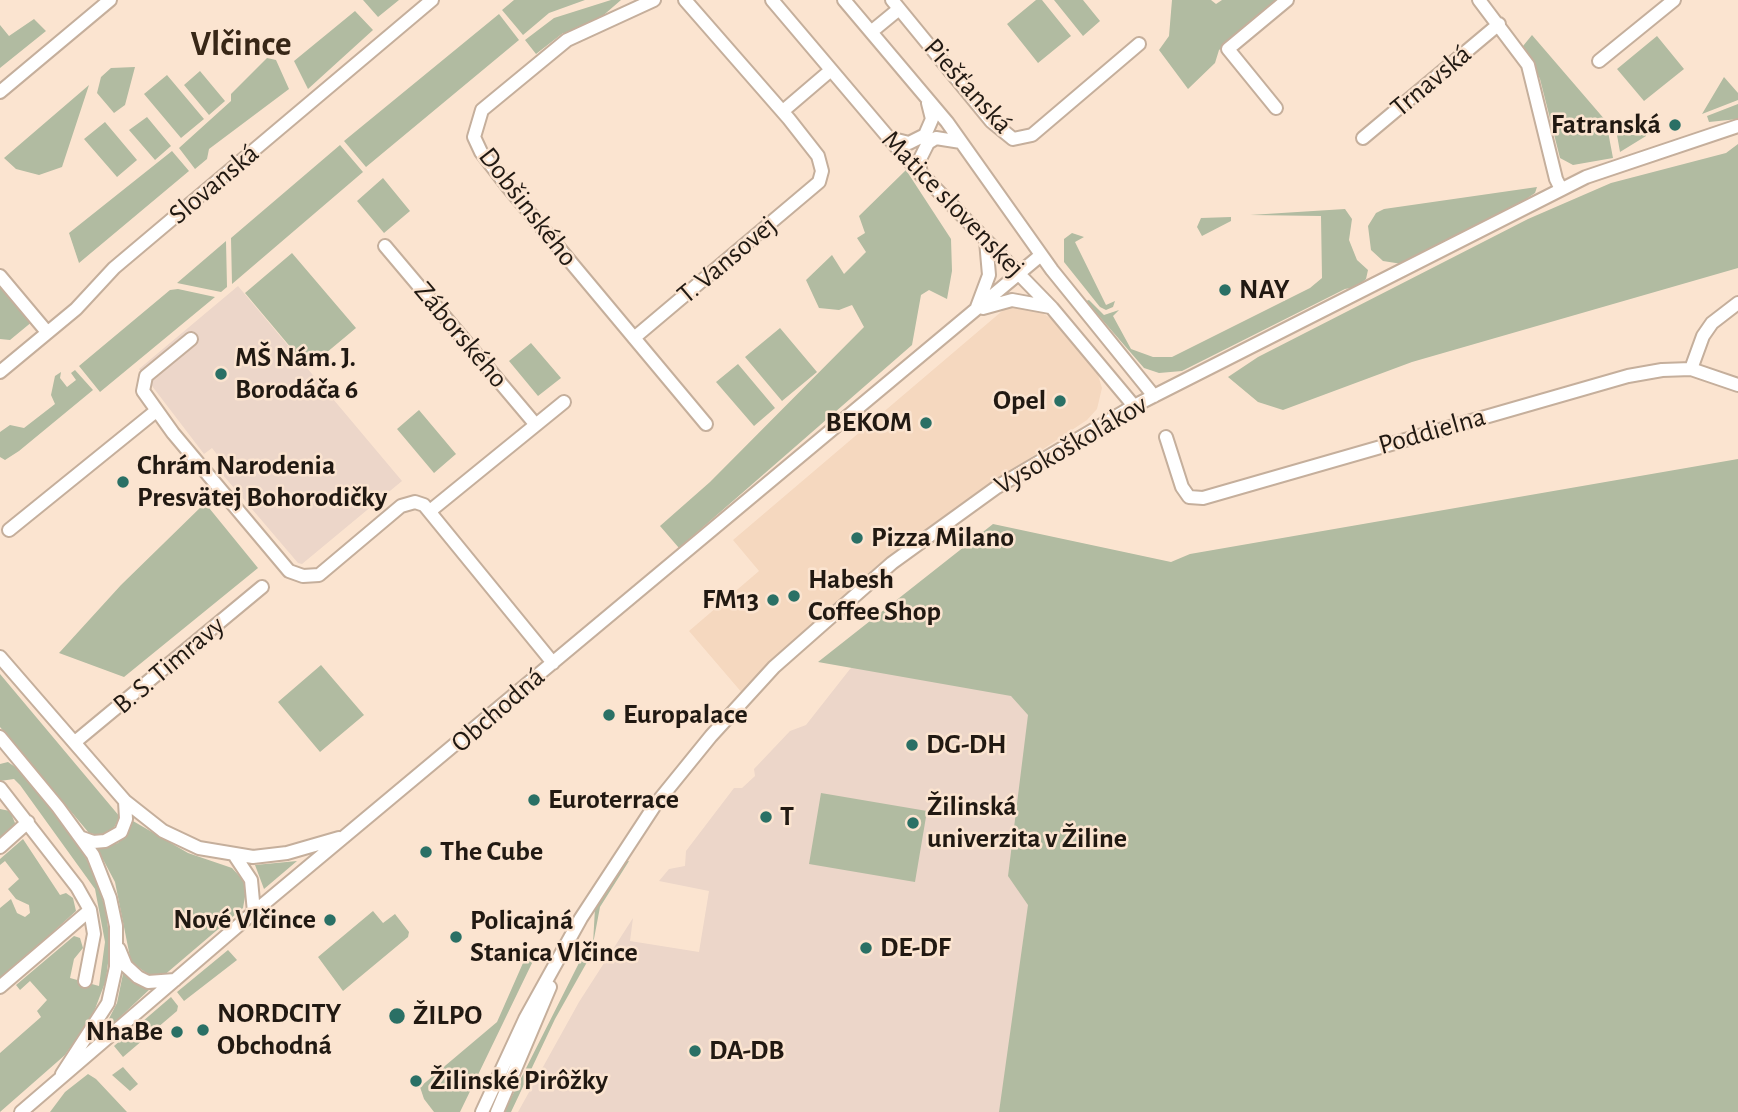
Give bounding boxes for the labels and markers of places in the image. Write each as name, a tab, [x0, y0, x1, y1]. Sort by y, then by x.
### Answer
place label: Fatranská	[1551, 108, 1661, 142]
marker: Fatranská	[1667, 117, 1683, 133]
place label: NAY	[1239, 273, 1289, 307]
marker: NAY	[1217, 282, 1233, 298]
place label: MŠ Nám. J. Borodáča 6	[235, 341, 358, 407]
marker: MŠ Nám. J. Borodáča 6	[213, 366, 229, 382]
place label: Opel	[993, 384, 1046, 418]
marker: Opel	[1052, 393, 1068, 409]
place label: BEKOM	[825, 406, 912, 440]
marker: BEKOM	[918, 415, 934, 431]
place label: Chrám Narodenia Presvätej Bohorodičky	[137, 449, 387, 515]
marker: Chrám Narodenia Presvätej Bohorodičky	[115, 474, 131, 490]
place label: Pizza Milano	[871, 521, 1014, 555]
marker: Pizza Milano	[849, 530, 865, 546]
place label: Habesh Coffee Shop	[808, 563, 941, 629]
place label: FM13	[702, 583, 759, 617]
marker: Habesh Coffee Shop	[786, 588, 802, 604]
marker: FM13	[765, 592, 781, 608]
place label: Europalace	[623, 698, 748, 732]
marker: Europalace	[601, 707, 617, 723]
place label: DG-DH	[926, 728, 1006, 762]
marker: DG-DH	[904, 737, 920, 753]
place label: Euroterrace	[548, 783, 679, 817]
place label: Žilinská univerzita v Žiline	[927, 790, 1127, 856]
marker: Euroterrace	[526, 792, 542, 808]
place label: T	[780, 800, 794, 834]
marker: T	[758, 809, 774, 825]
marker: Žilinská univerzita v Žiline	[905, 815, 921, 831]
place label: The Cube	[440, 835, 543, 869]
marker: The Cube	[418, 844, 434, 860]
place label: Nové Vlčince	[173, 903, 316, 937]
place label: Policajná Stanica Vlčince	[470, 904, 638, 970]
marker: Nové Vlčince	[322, 912, 338, 928]
marker: Policajná Stanica Vlčince	[448, 929, 464, 945]
place label: DE-DF	[880, 931, 951, 965]
marker: DE-DF	[858, 940, 874, 956]
place label: NORDCITY Obchodná	[217, 997, 341, 1063]
place label: ŽILPO	[413, 999, 482, 1033]
marker: ŽILPO	[387, 1006, 407, 1026]
place label: NhaBe	[86, 1015, 163, 1049]
marker: NORDCITY Obchodná	[195, 1022, 211, 1038]
marker: NhaBe	[169, 1024, 185, 1040]
place label: DA-DB	[709, 1034, 784, 1068]
marker: DA-DB	[687, 1043, 703, 1059]
place label: Žilinské Pirôžky	[430, 1064, 608, 1098]
marker: Žilinské Pirôžky	[408, 1073, 424, 1089]

